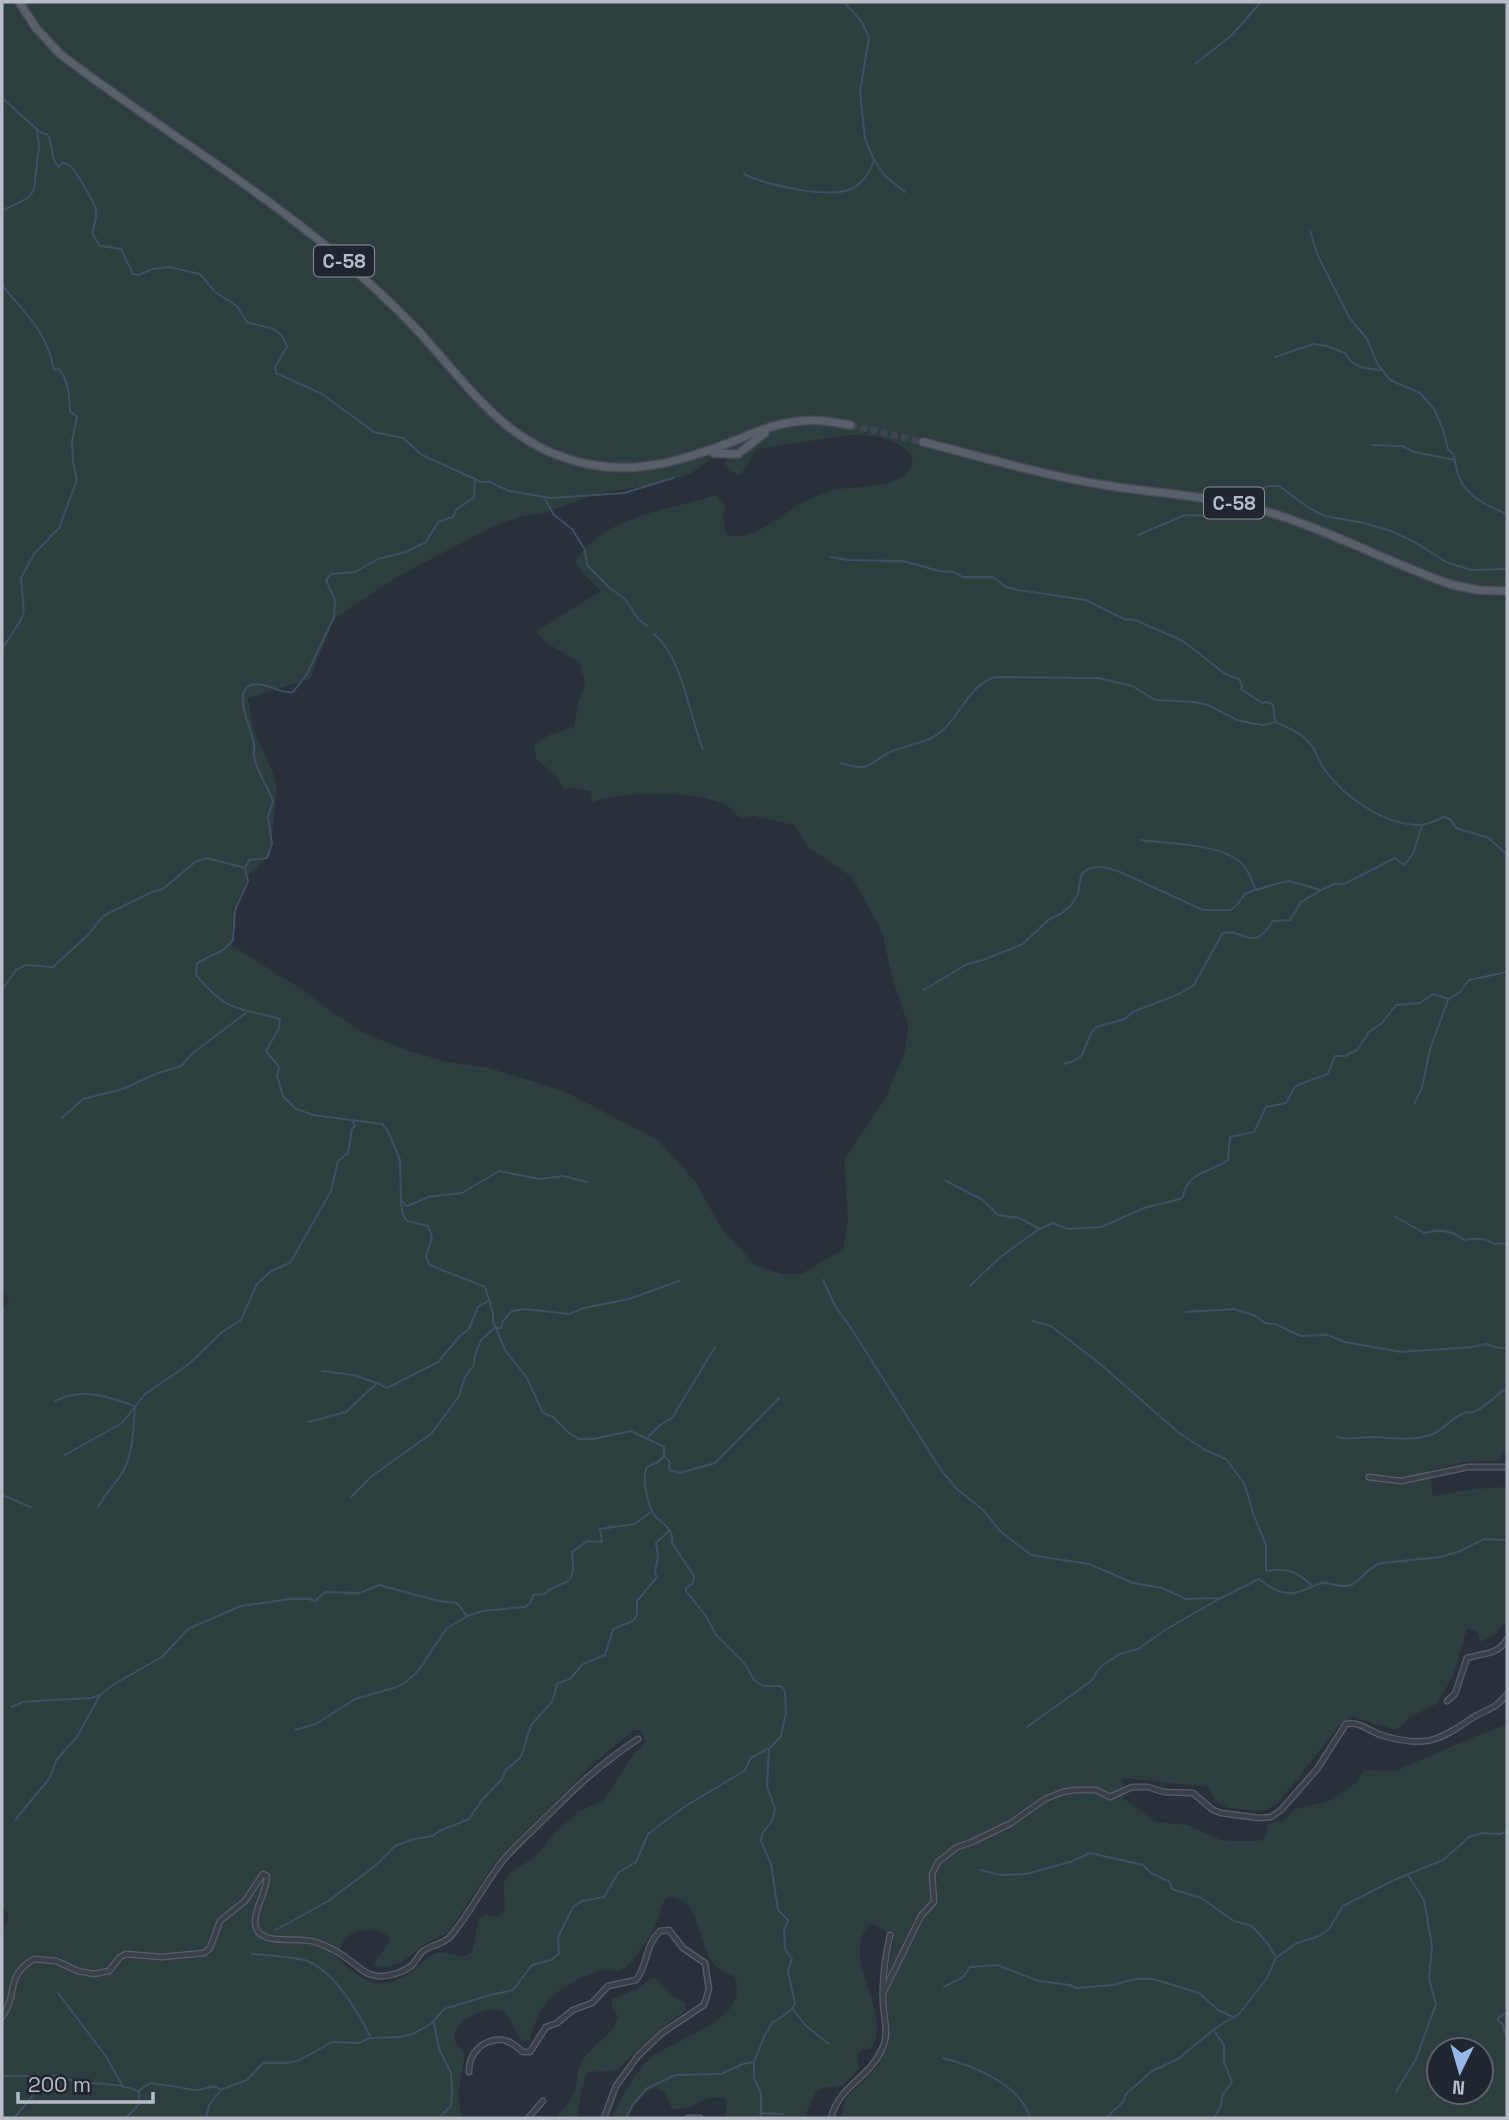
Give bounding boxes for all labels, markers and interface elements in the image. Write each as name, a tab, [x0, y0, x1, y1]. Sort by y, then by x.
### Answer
road number: C-58	[314, 246, 374, 276]
road number: C-58	[1204, 488, 1264, 518]
north arrow	[1425, 2036, 1495, 2106]
scale bar	[18, 2060, 152, 2104]
text: 200 m	[28, 2071, 91, 2098]
text: N	[1451, 2074, 1466, 2100]

